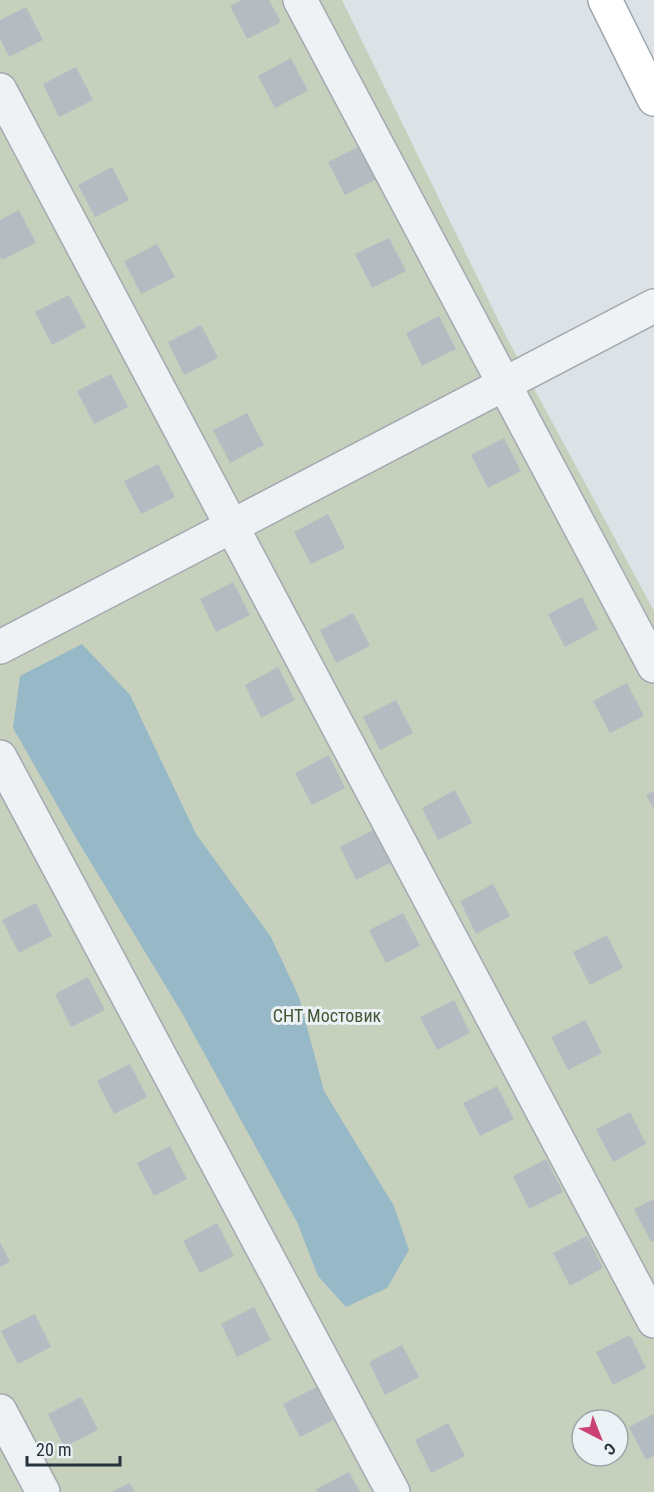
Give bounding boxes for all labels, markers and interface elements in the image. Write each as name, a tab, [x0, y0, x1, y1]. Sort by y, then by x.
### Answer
park label: СНТ Мостовик	[273, 1005, 382, 1026]
north arrow	[570, 1408, 630, 1468]
scale bar	[27, 1429, 120, 1467]
text: 20 m	[36, 1439, 71, 1460]
text: С	[600, 1439, 619, 1459]

